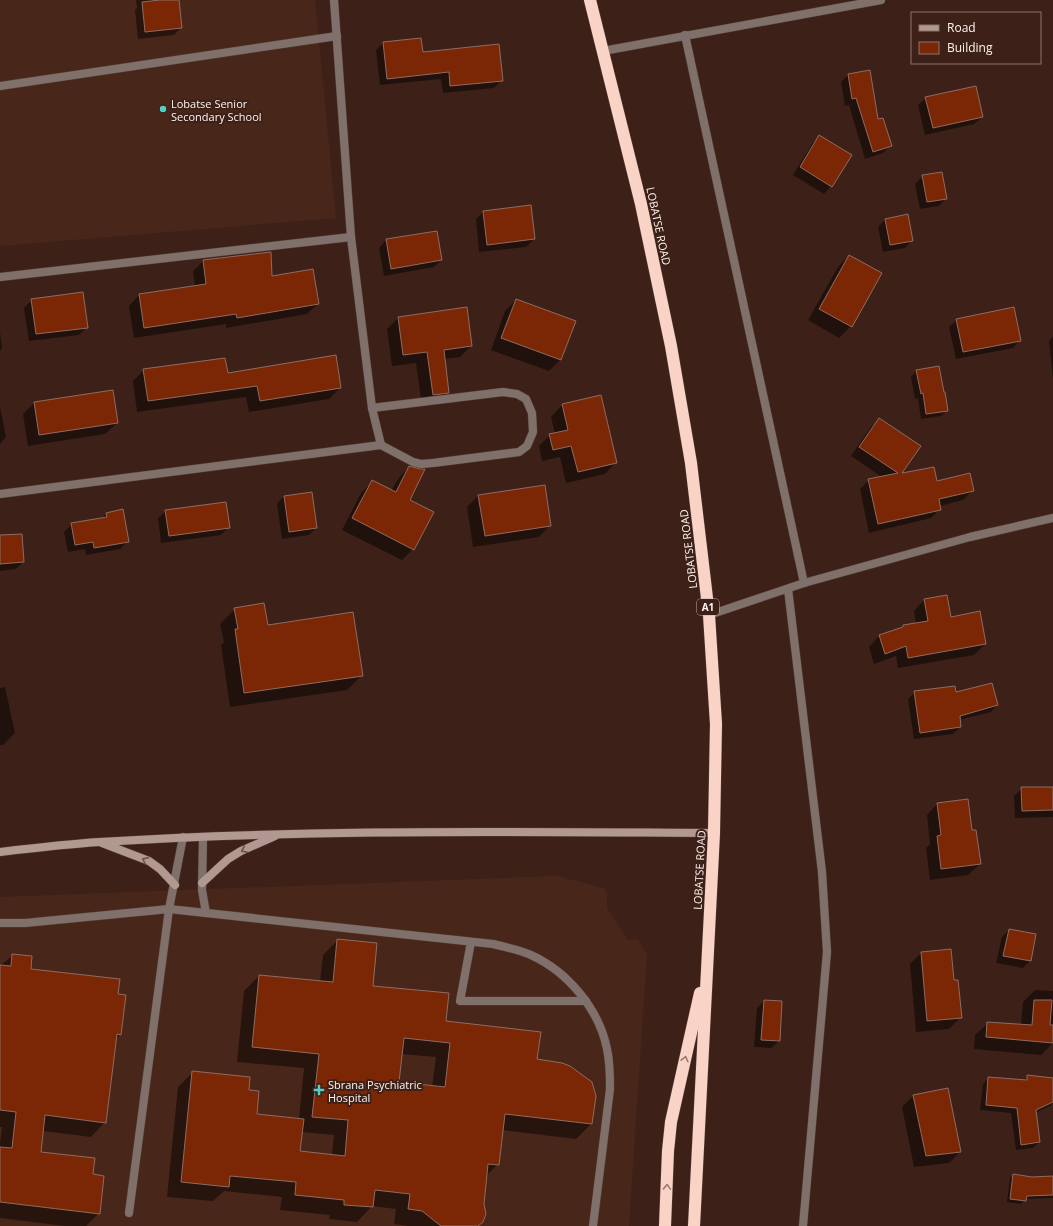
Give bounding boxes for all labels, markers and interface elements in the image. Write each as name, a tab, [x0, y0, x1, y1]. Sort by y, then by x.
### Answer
legend	[911, 12, 1041, 64]
text: Road	[947, 19, 976, 36]
text: Building	[947, 39, 993, 56]
place label: Lobatse Senior Secondary School	[171, 96, 262, 124]
marker: Lobatse Senior Secondary School	[158, 104, 168, 114]
street label: LOBATSE ROAD	[643, 185, 675, 267]
street label: LOBATSE ROAD	[676, 509, 700, 589]
road number: A1	[697, 599, 719, 615]
street label: LOBATSE ROAD	[689, 830, 709, 910]
one-way arrow	[241, 845, 248, 853]
one-way arrow	[142, 857, 149, 864]
one-way arrow	[681, 1056, 689, 1062]
place label: Sbrana Psychiatric Hospital	[328, 1077, 422, 1105]
marker: Sbrana Psychiatric Hospital	[313, 1084, 325, 1096]
one-way arrow	[662, 1184, 671, 1190]

